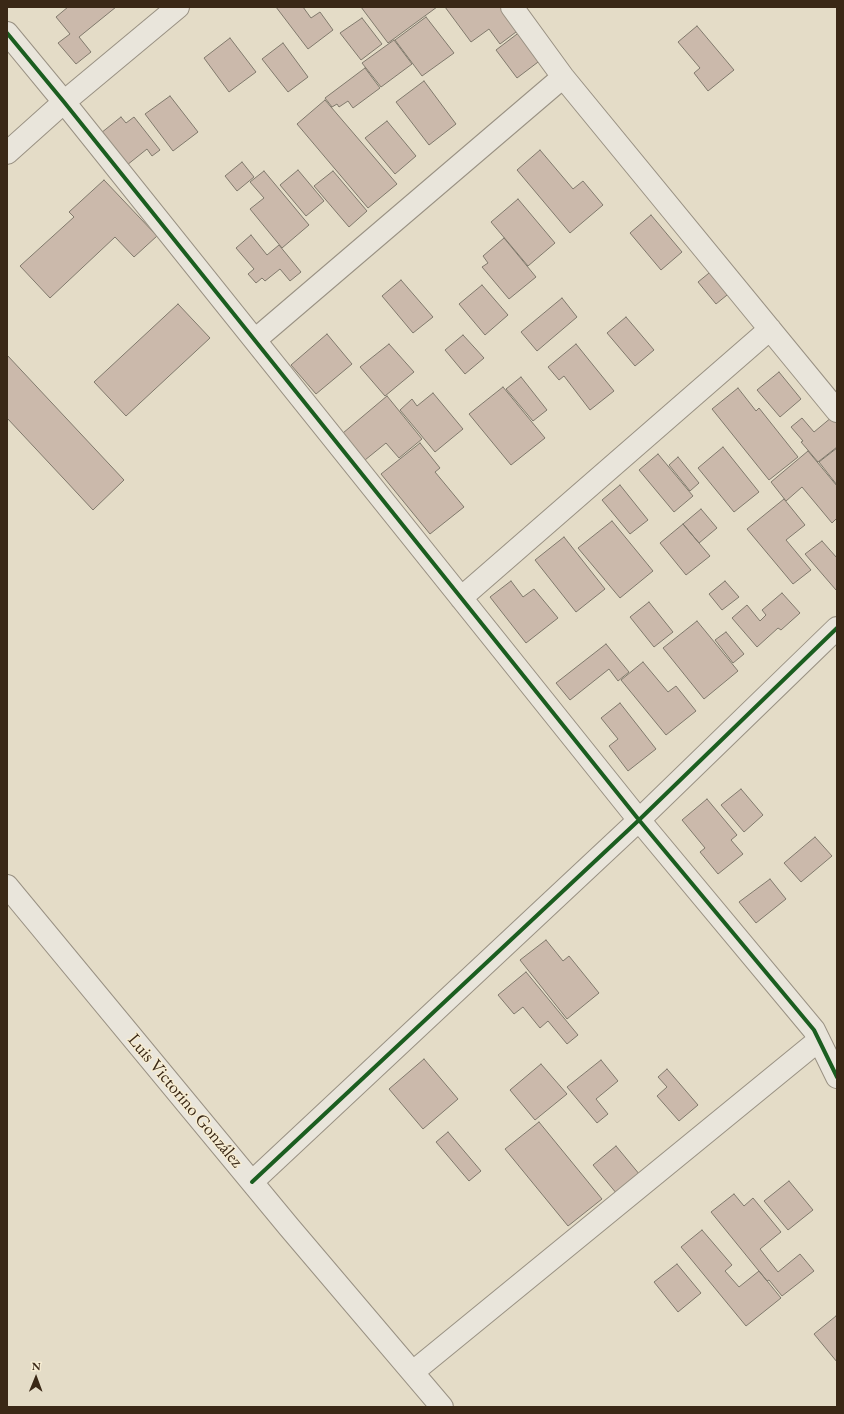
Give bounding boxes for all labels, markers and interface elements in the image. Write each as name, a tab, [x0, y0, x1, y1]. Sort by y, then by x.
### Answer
street label: Luis Victorino González	[123, 1030, 247, 1172]
north arrow	[16, 1358, 56, 1398]
text: N	[32, 1359, 41, 1373]

